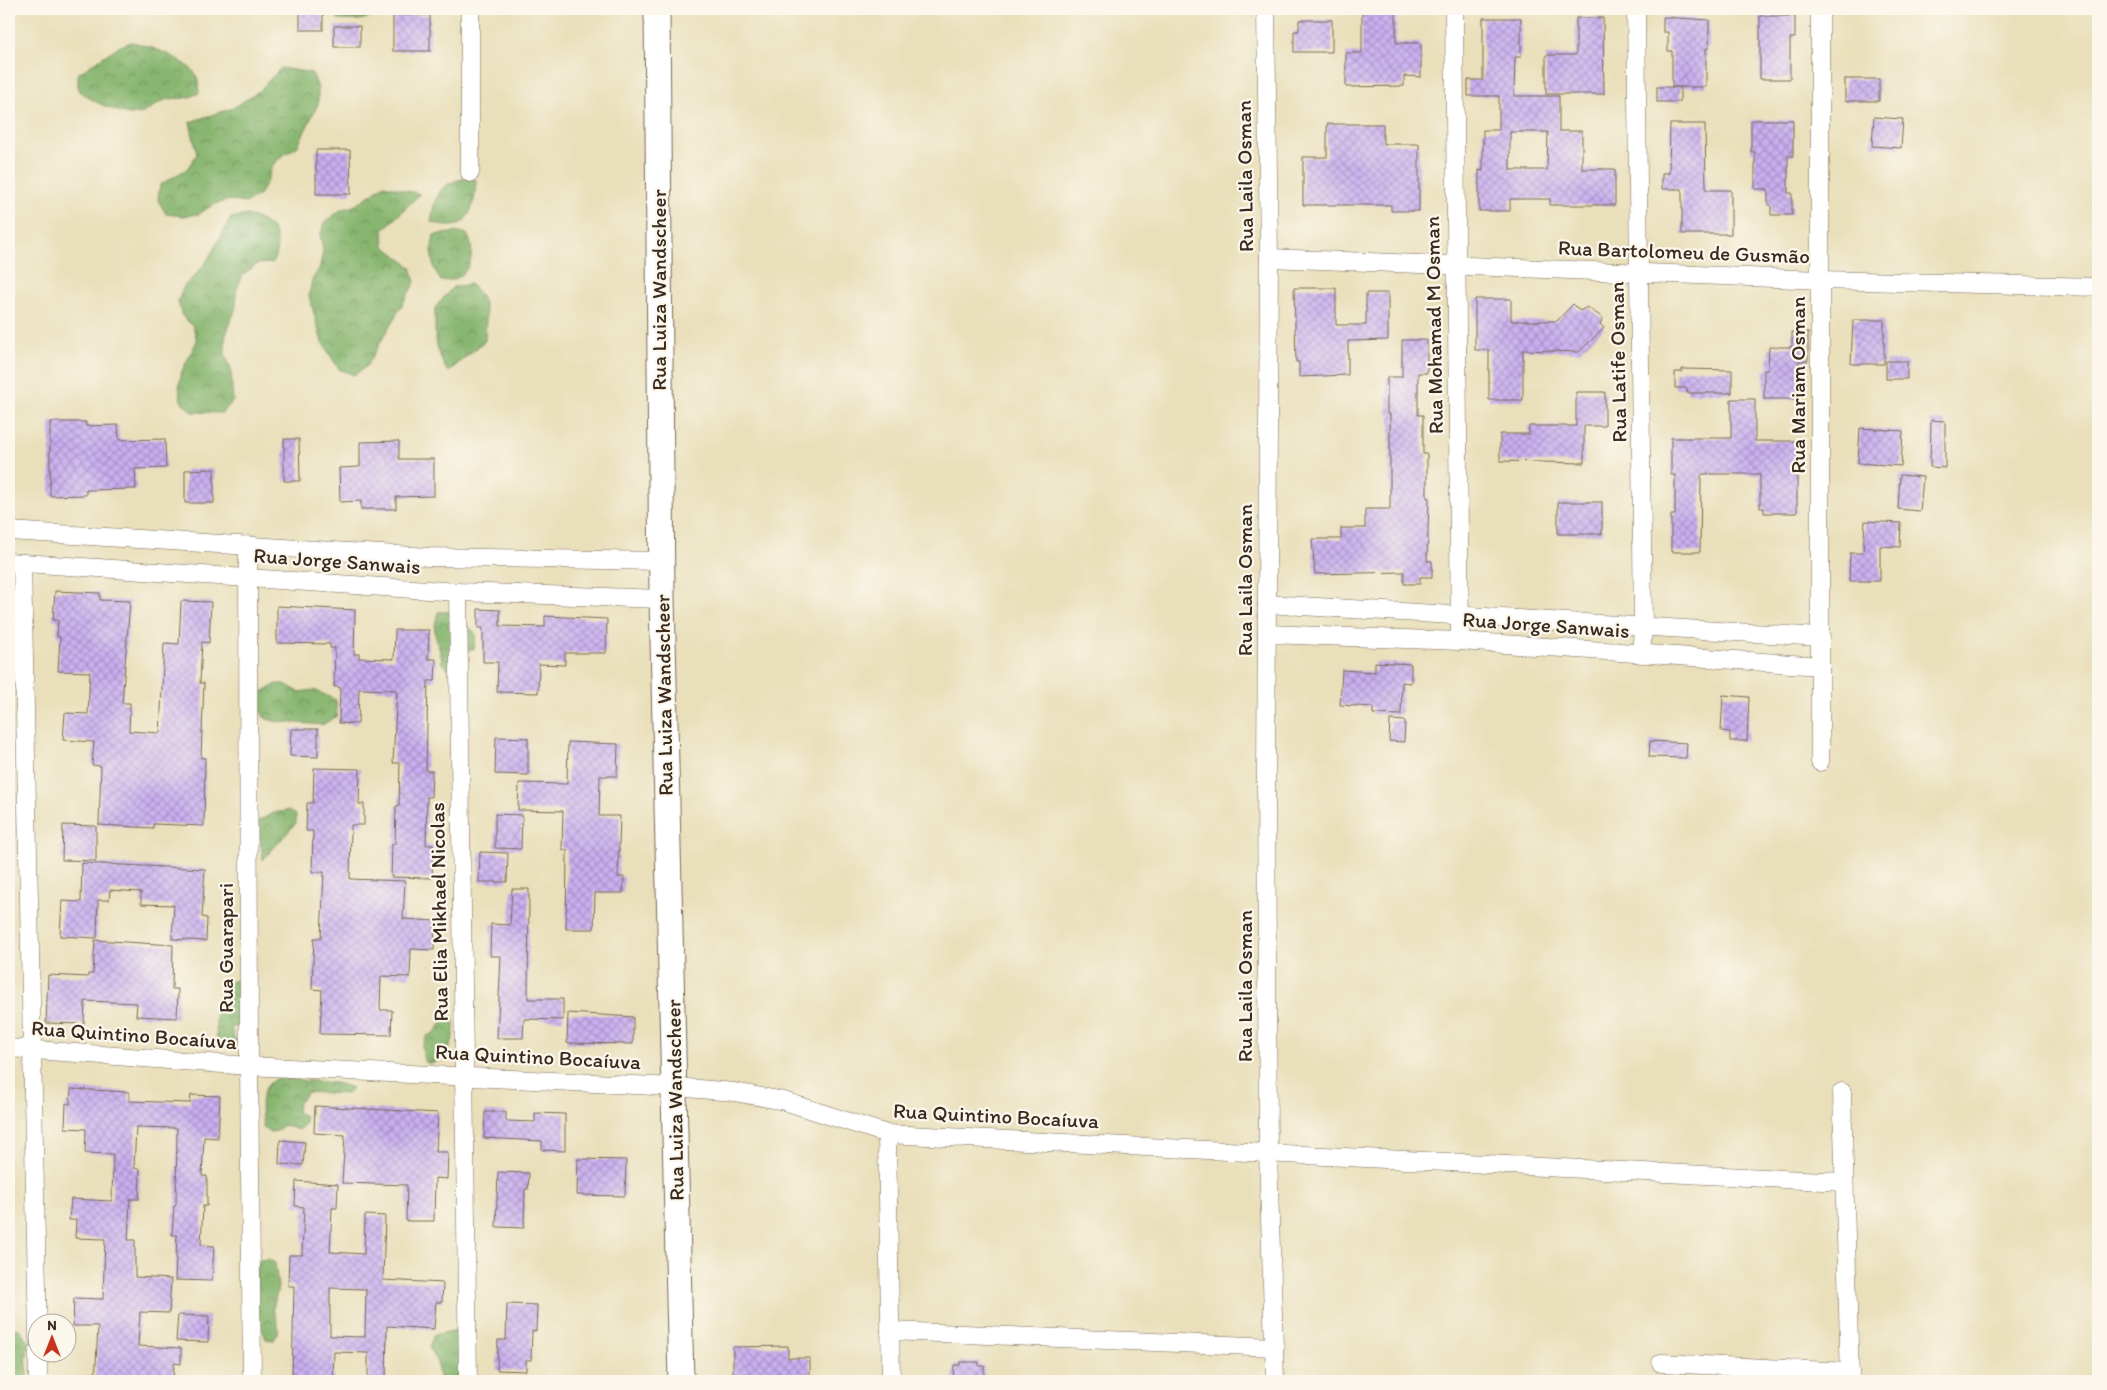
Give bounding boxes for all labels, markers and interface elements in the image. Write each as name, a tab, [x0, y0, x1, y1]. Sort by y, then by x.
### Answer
street label: Rua Laila Osman	[1231, 100, 1258, 252]
street label: Rua Luiza Wandscheer	[646, 188, 671, 391]
street label: Rua Mohamad M Osman	[1419, 216, 1448, 434]
street label: Rua Bartolomeu de Gusmão	[1558, 235, 1810, 268]
street label: Rua Latife Osman	[1604, 281, 1631, 443]
street label: Rua Mariam Osman	[1785, 296, 1810, 474]
street label: Rua Laila Osman	[1232, 504, 1257, 656]
street label: Rua Jorge Sanwais	[253, 542, 421, 579]
street label: Rua Luiza Wandscheer	[649, 593, 678, 796]
street label: Rua Jorge Sanwais	[1462, 606, 1630, 643]
street label: Rua Elia Mikhael Nicolas	[424, 802, 453, 1022]
street label: Rua Guarapari	[213, 883, 238, 1013]
street label: Rua Laila Osman	[1232, 910, 1257, 1062]
street label: Rua Luiza Wandscheer	[660, 998, 689, 1201]
street label: Rua Quintino Bocaíuva	[30, 1015, 238, 1054]
street label: Rua Quintino Bocaíuva	[434, 1039, 642, 1074]
street label: Rua Quintino Bocaíuva	[892, 1098, 1100, 1133]
north arrow	[28, 1312, 78, 1362]
text: N	[47, 1317, 57, 1334]

